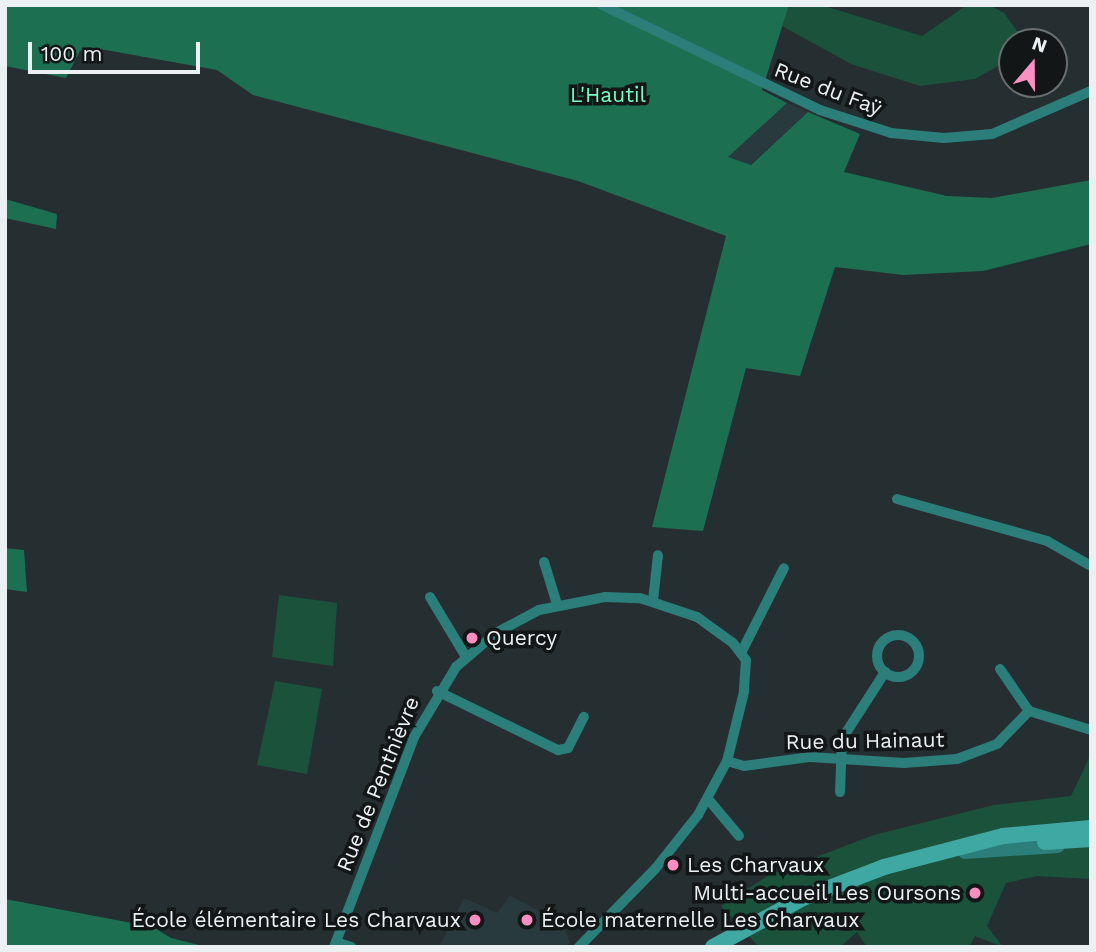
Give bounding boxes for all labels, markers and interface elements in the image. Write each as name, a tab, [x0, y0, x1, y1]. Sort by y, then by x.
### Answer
scale bar	[32, 28, 203, 72]
north arrow	[998, 28, 1068, 98]
text: N	[1029, 31, 1050, 58]
text: 100 m	[41, 41, 103, 66]
street label: Rue du Faÿ	[771, 57, 885, 121]
park label: L'Hautil	[570, 82, 646, 108]
place label: Quercy	[486, 625, 557, 651]
marker: Quercy	[464, 630, 480, 646]
street label: Rue de Penthièvre	[331, 693, 425, 875]
street label: Rue du Hainaut	[785, 727, 945, 755]
place label: Les Charvaux	[687, 852, 824, 878]
marker: Les Charvaux	[665, 857, 681, 873]
place label: Multi-accueil Les Oursons	[693, 880, 961, 906]
marker: Multi-accueil Les Oursons	[967, 885, 983, 901]
place label: École élémentaire Les Charvaux	[131, 907, 461, 933]
place label: École maternelle Les Charvaux	[541, 907, 859, 933]
marker: École élémentaire Les Charvaux	[467, 912, 483, 928]
marker: École maternelle Les Charvaux	[519, 912, 535, 928]

